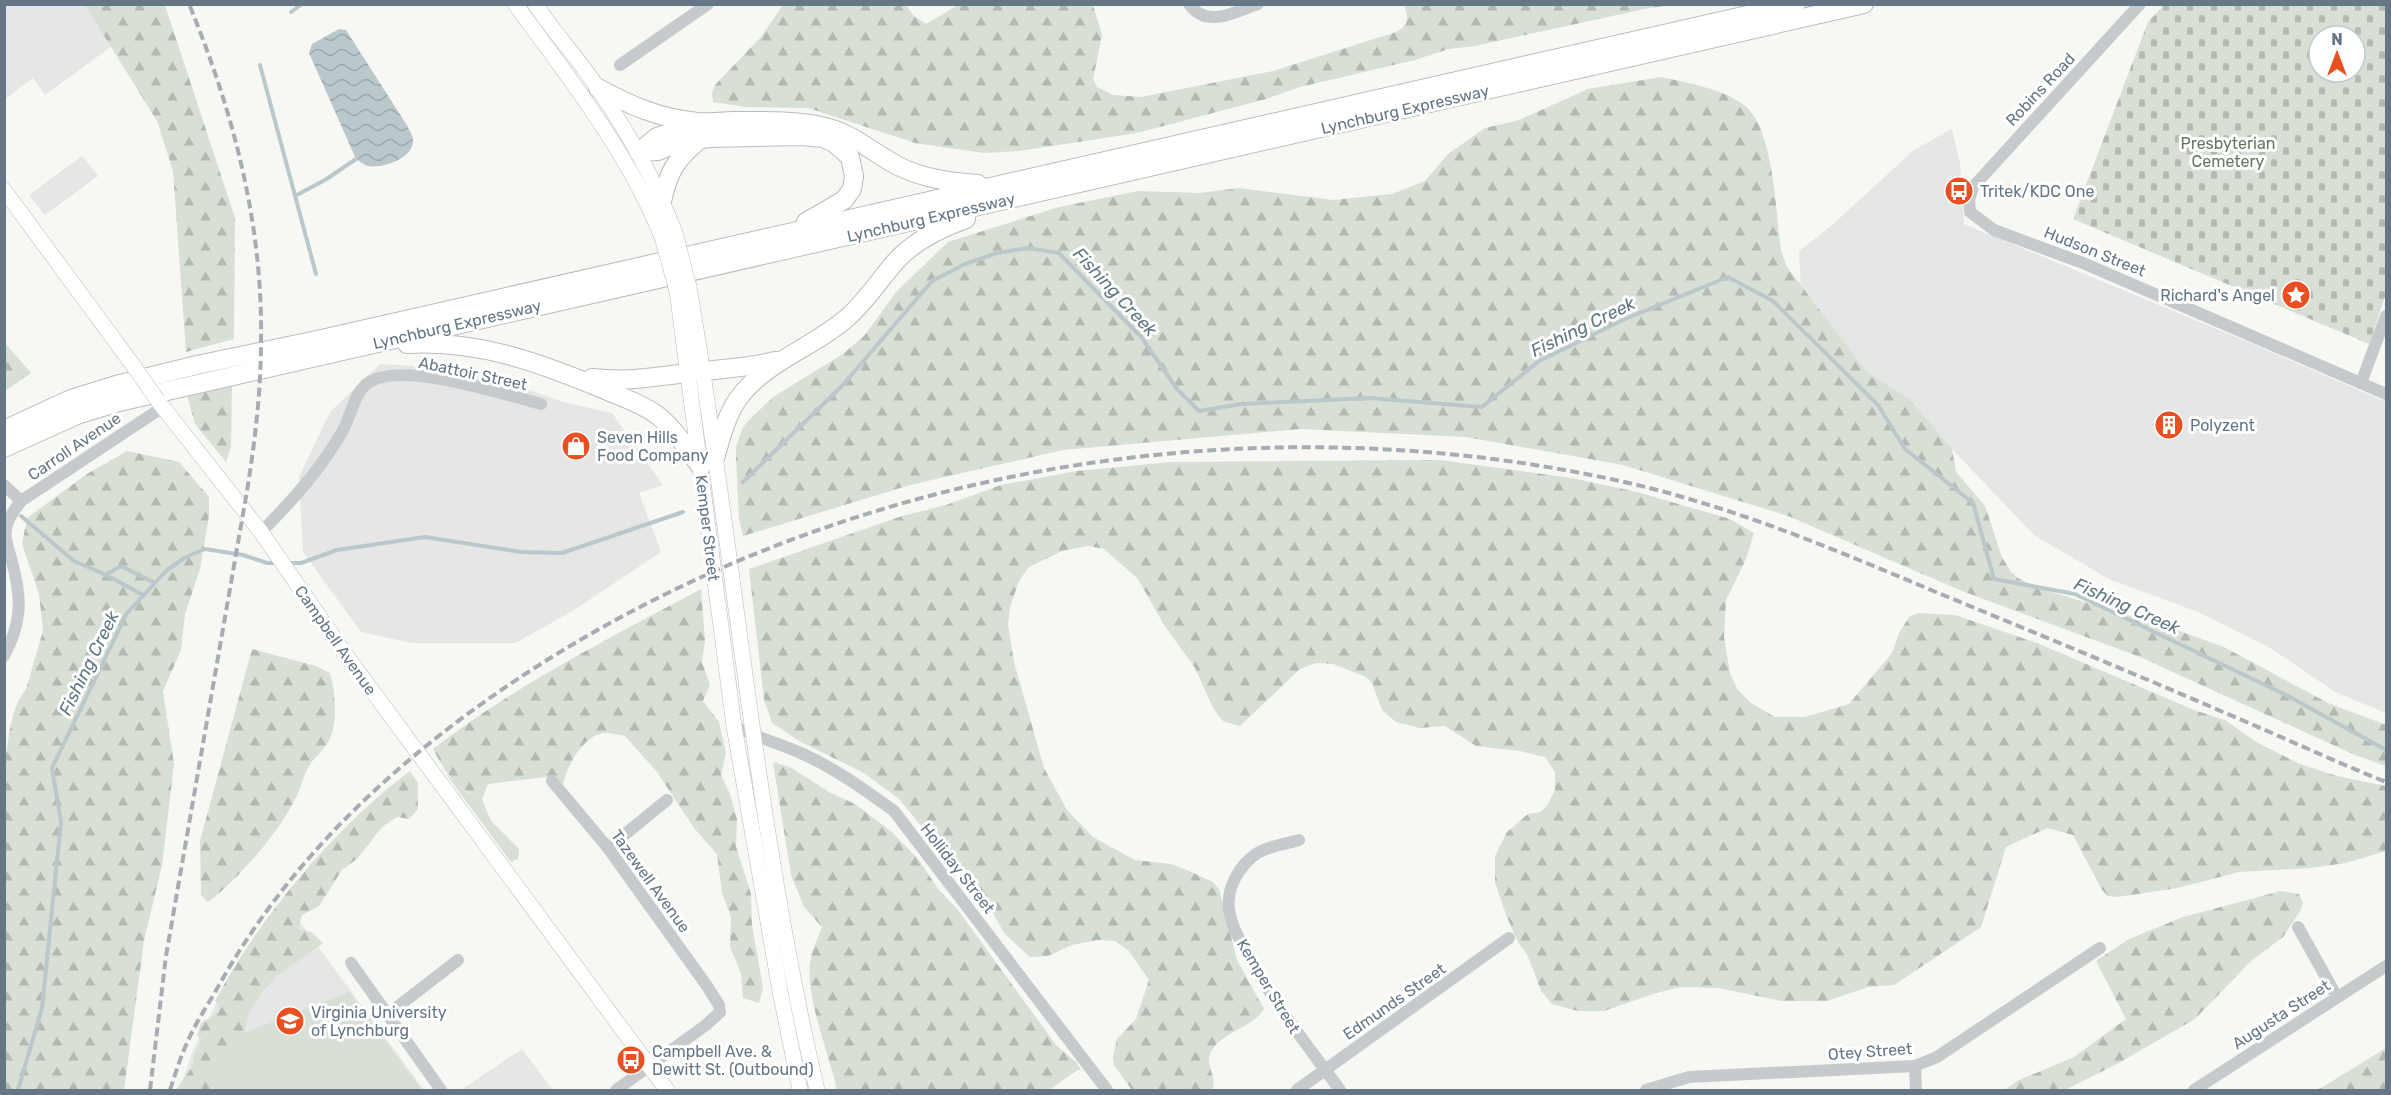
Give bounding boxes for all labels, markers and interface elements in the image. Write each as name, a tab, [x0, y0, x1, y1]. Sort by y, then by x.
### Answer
north arrow	[2307, 24, 2367, 84]
text: N	[2331, 30, 2343, 49]
street label: Robins Road	[2002, 49, 2079, 130]
street label: Lynchburg Expressway	[1319, 81, 1491, 138]
park label: Presbyterian Cemetery	[2180, 134, 2276, 171]
bus stop icon: Tritek/KDC One	[1943, 175, 1975, 207]
place label: Tritek/KDC One	[1980, 182, 2094, 201]
street label: Lynchburg Expressway	[845, 189, 1017, 246]
street label: Hudson Street	[2041, 222, 2148, 280]
water label: Fishing Creek	[1068, 243, 1162, 342]
place icon: Richard's Angel	[2280, 279, 2312, 311]
place label: Richard's Angel	[2160, 286, 2275, 305]
water label: Fishing Creek	[1527, 292, 1640, 362]
street label: Lynchburg Expressway	[371, 296, 543, 353]
street label: Abattoir Street	[417, 353, 529, 394]
street label: Carroll Avenue	[24, 408, 124, 484]
building icon: Polyzent	[2153, 409, 2185, 441]
place label: Polyzent	[2190, 416, 2255, 435]
place label: Seven Hills Food Company	[597, 428, 709, 465]
shop icon: Seven Hills Food Company	[560, 430, 592, 462]
street label: Kemper Street	[692, 474, 723, 582]
water label: Fishing Creek	[2071, 573, 2184, 639]
street label: Campbell Avenue	[291, 582, 380, 699]
water label: Fishing Creek	[54, 606, 124, 719]
street label: Holliday Street	[917, 820, 999, 917]
street label: Tazewell Avenue	[607, 826, 694, 936]
street label: Kemper Street	[1233, 936, 1304, 1037]
street label: Edmunds Street	[1339, 959, 1449, 1044]
street label: Augusta Street	[2229, 976, 2334, 1053]
place label: Virginia University of Lynchburg	[311, 1003, 447, 1040]
school or university icon: Virginia University of Lynchburg	[274, 1005, 306, 1037]
street label: Otey Street	[1827, 1039, 1913, 1064]
place label: Campbell Ave. & Dewitt St. (Outbound)	[652, 1042, 814, 1079]
bus stop icon: Campbell Ave. & Dewitt St. (Outbound)	[615, 1044, 647, 1076]

